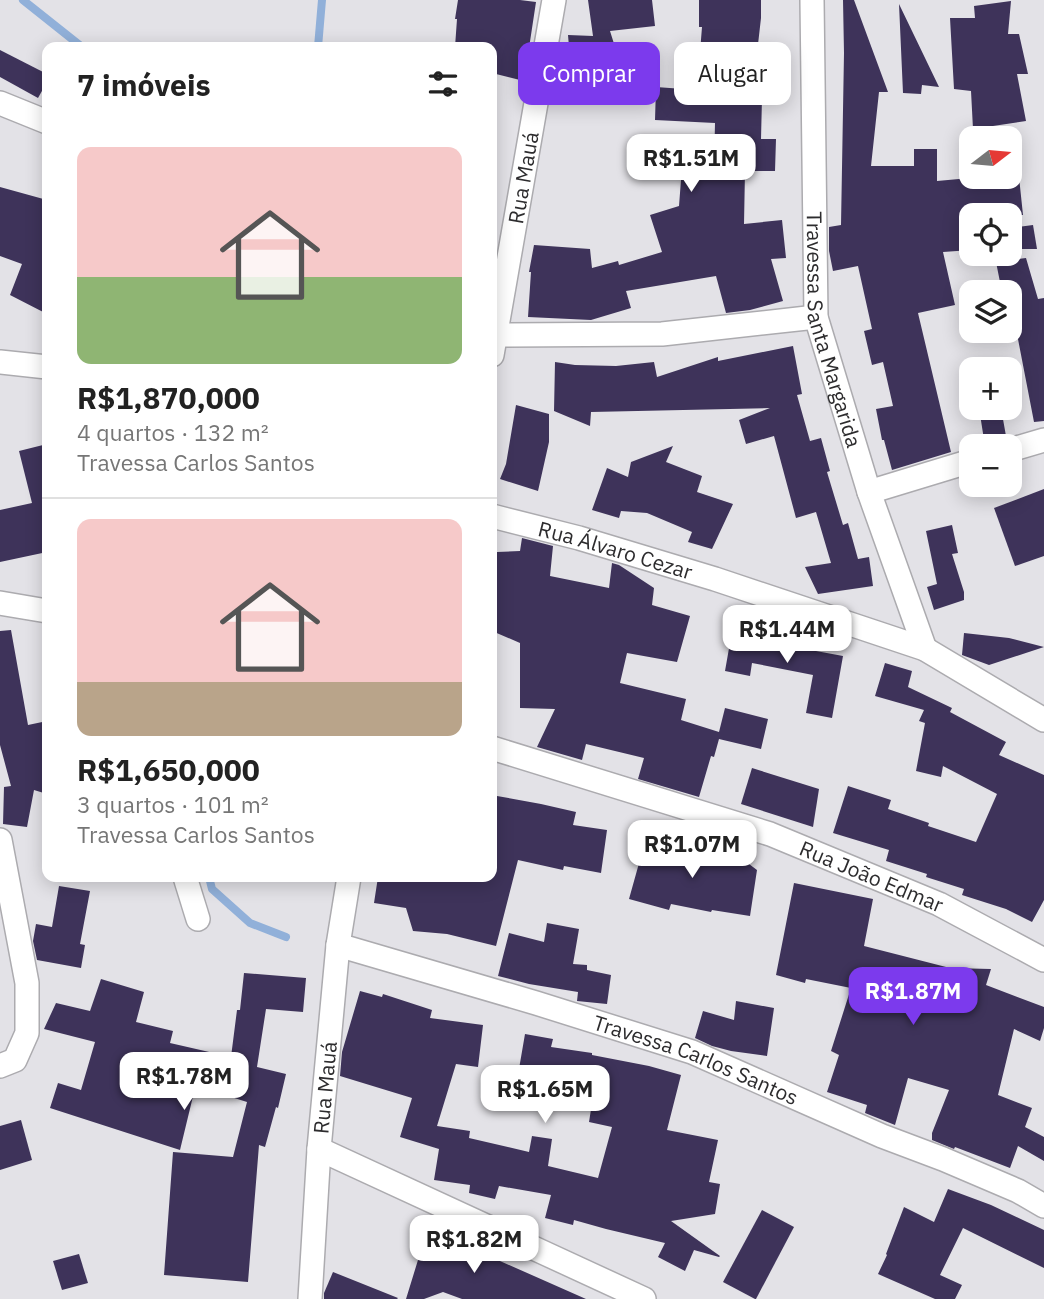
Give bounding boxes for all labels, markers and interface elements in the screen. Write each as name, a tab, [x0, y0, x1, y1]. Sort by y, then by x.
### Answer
chip: Comprar	[518, 42, 660, 105]
chip: Alugar	[674, 42, 791, 105]
text: 7 imóveis	[77, 65, 211, 104]
icon: filters	[424, 65, 462, 103]
north arrow	[959, 126, 1022, 189]
map controls	[959, 126, 1022, 497]
street label: Rua Mauá	[501, 129, 545, 226]
pin: R$1.51M	[626, 134, 756, 194]
text: R$1.51M	[643, 142, 739, 172]
icon: home	[207, 192, 333, 318]
button: locate	[959, 203, 1022, 266]
street label: Travessa Santa Margarida	[801, 211, 869, 451]
button: layers	[959, 280, 1022, 343]
button: +	[959, 357, 1022, 420]
text: R$1,870,000	[77, 378, 260, 417]
text: 4 quartos · 132 m²	[77, 417, 269, 447]
button: −	[959, 434, 1022, 497]
text: Travessa Carlos Santos	[77, 447, 315, 477]
street label: Rua Álvaro Cezar	[535, 514, 696, 586]
icon: home	[207, 564, 333, 690]
pin: R$1.44M	[722, 606, 852, 665]
text: R$1.44M	[739, 613, 835, 643]
text: R$1,650,000	[77, 750, 260, 789]
text: 3 quartos · 101 m²	[77, 789, 269, 819]
text: Travessa Carlos Santos	[77, 819, 315, 849]
pin: R$1.07M	[627, 820, 757, 880]
text: R$1.07M	[644, 828, 740, 858]
street label: Rua João Edmar	[795, 834, 948, 919]
pin: R$1.87M	[848, 968, 978, 1027]
text: R$1.87M	[865, 975, 961, 1005]
street label: Travessa Carlos Santos	[590, 1008, 803, 1111]
street label: Rua Mauá	[306, 1040, 343, 1135]
pin: R$1.78M	[119, 1052, 249, 1112]
text: R$1.78M	[136, 1060, 232, 1090]
pin: R$1.65M	[480, 1066, 610, 1125]
text: R$1.65M	[497, 1073, 593, 1103]
pin: R$1.82M	[409, 1216, 539, 1275]
text: R$1.82M	[426, 1223, 522, 1253]

